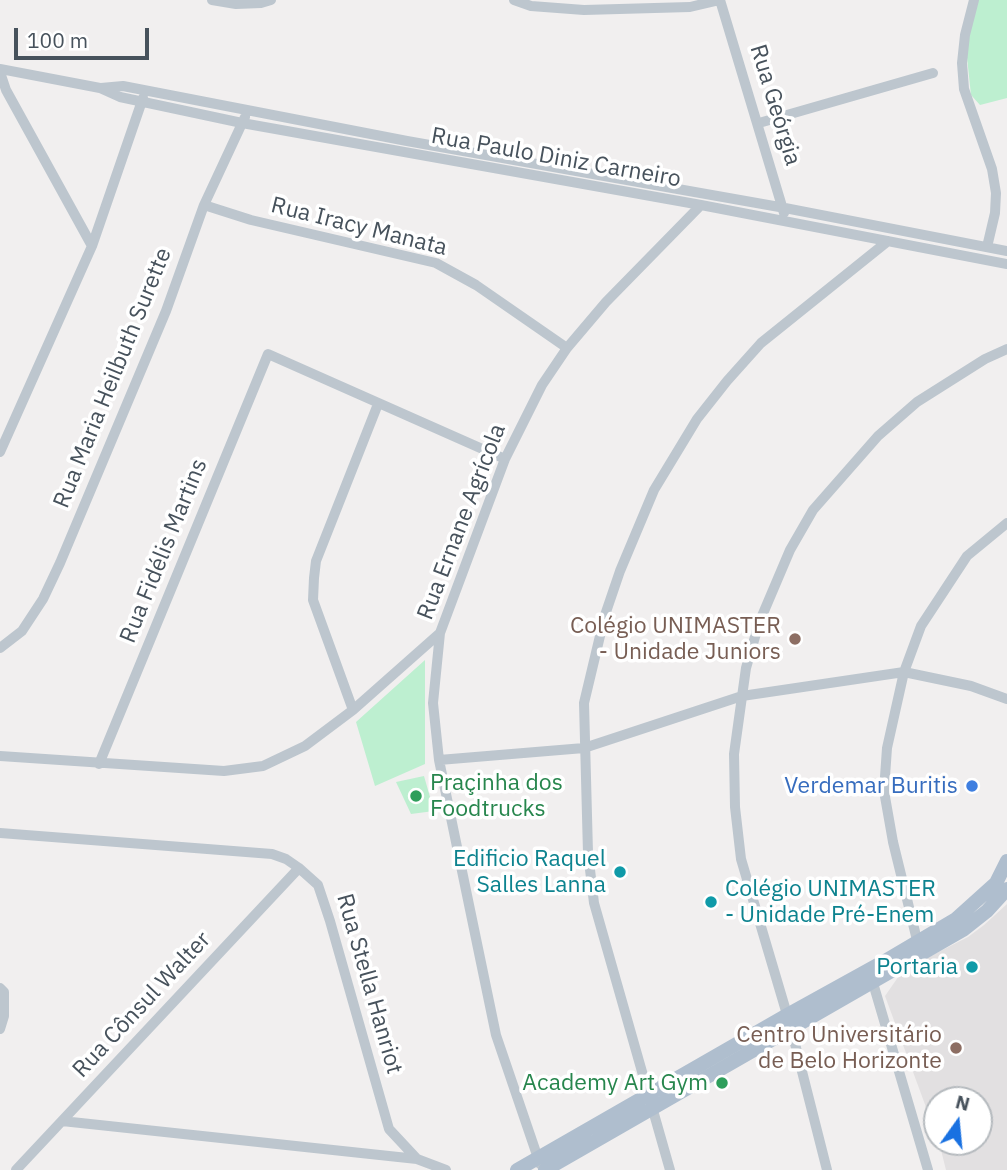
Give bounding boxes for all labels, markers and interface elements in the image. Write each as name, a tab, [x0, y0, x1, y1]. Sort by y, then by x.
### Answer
scale bar	[18, 14, 152, 58]
text: 100 m	[27, 26, 88, 54]
street label: Rua Geórgia	[744, 41, 806, 169]
street label: Rua Paulo Diniz Carneiro	[429, 122, 683, 194]
street label: Rua Iracy Manata	[268, 192, 450, 262]
street label: Rua Maria Heilbuth Surette	[48, 244, 178, 512]
street label: Rua Ernane Agrícola	[412, 420, 512, 624]
street label: Rua Fidélis Martins	[114, 455, 214, 647]
place label: Colégio UNIMASTER - Unidade Juniors	[570, 612, 781, 666]
marker: Colégio UNIMASTER - Unidade Juniors	[787, 631, 803, 647]
place label: Praçinha dos Foodtrucks	[430, 769, 563, 823]
place label: Verdemar Buritis	[784, 772, 958, 800]
marker: Verdemar Buritis	[964, 778, 980, 794]
marker: Praçinha dos Foodtrucks	[408, 788, 424, 804]
place label: Edificio Raquel Salles Lanna	[453, 845, 606, 899]
marker: Edificio Raquel Salles Lanna	[612, 864, 628, 880]
place label: Colégio UNIMASTER - Unidade Pré-Enem	[725, 875, 936, 929]
street label: Rua Stella Hanriot	[330, 891, 408, 1077]
marker: Colégio UNIMASTER - Unidade Pré-Enem	[703, 894, 719, 910]
street label: Rua Cônsul Walter	[67, 926, 217, 1084]
place label: Portaria	[876, 953, 958, 981]
marker: Portaria	[964, 959, 980, 975]
place label: Centro Universitário de Belo Horizonte	[736, 1021, 942, 1075]
marker: Centro Universitário de Belo Horizonte	[948, 1040, 964, 1056]
place label: Academy Art Gym	[522, 1069, 708, 1097]
marker: Academy Art Gym	[714, 1075, 730, 1091]
north arrow	[923, 1086, 993, 1156]
text: N	[953, 1089, 973, 1116]

